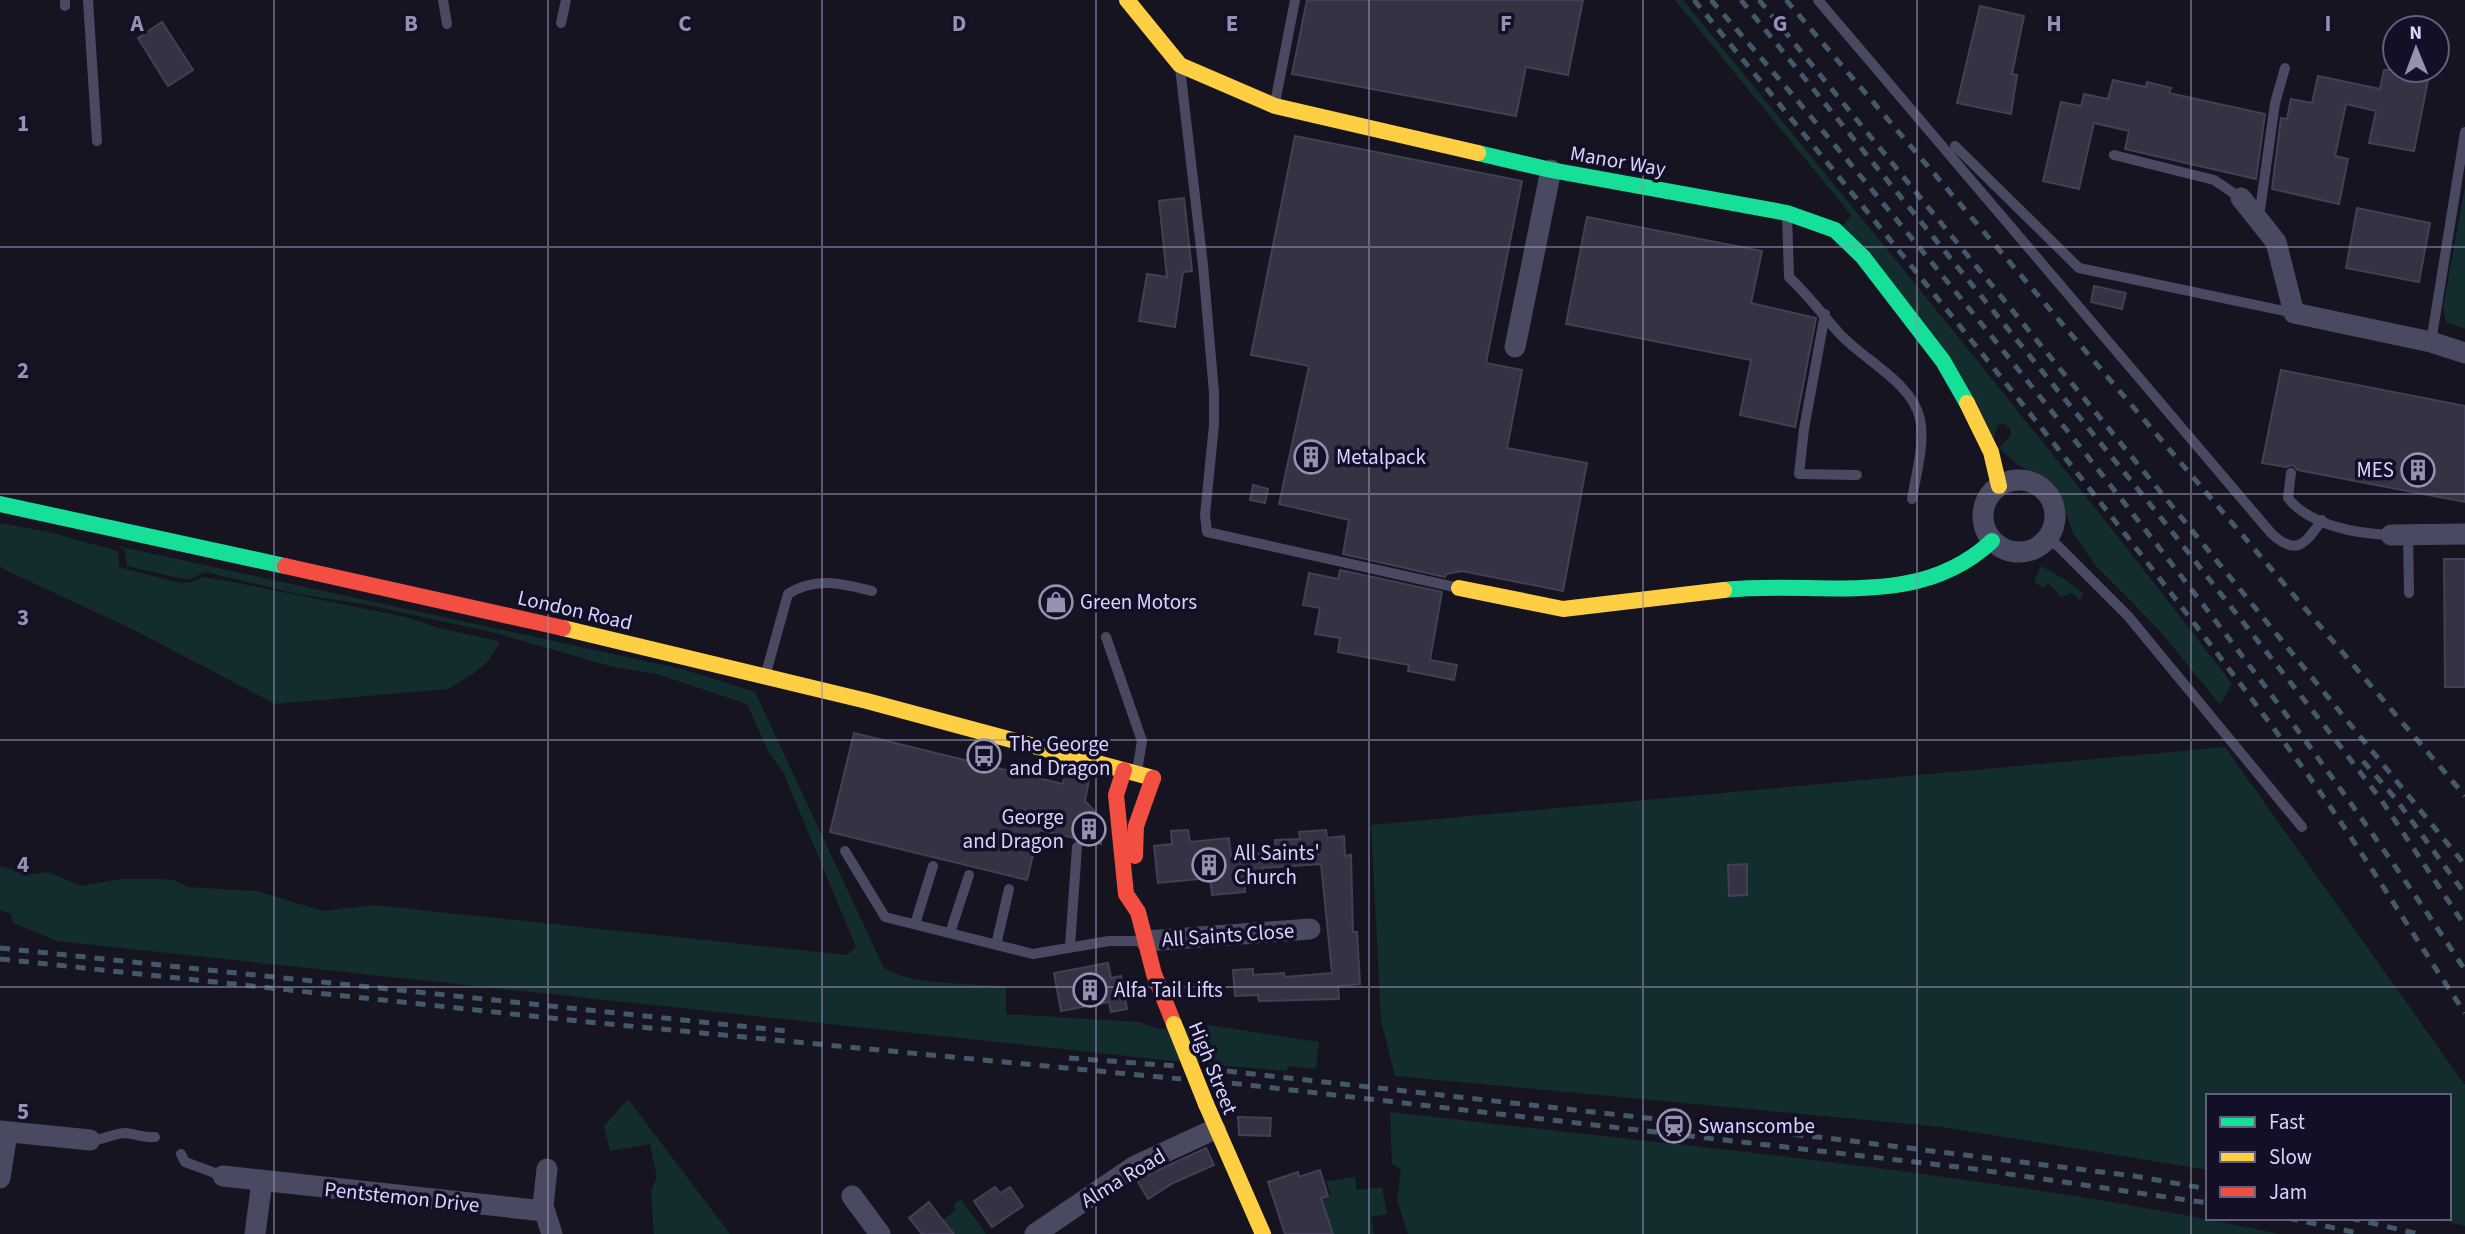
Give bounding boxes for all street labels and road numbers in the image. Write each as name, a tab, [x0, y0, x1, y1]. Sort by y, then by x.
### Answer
street label: Manor Way	[1568, 138, 1668, 184]
street label: London Road	[515, 582, 635, 638]
street label: All Saints Close	[1161, 915, 1295, 955]
street label: High Street	[1181, 1017, 1245, 1119]
street label: Alma Road	[1075, 1141, 1171, 1215]
street label: Pentstemon Drive	[323, 1174, 481, 1220]

